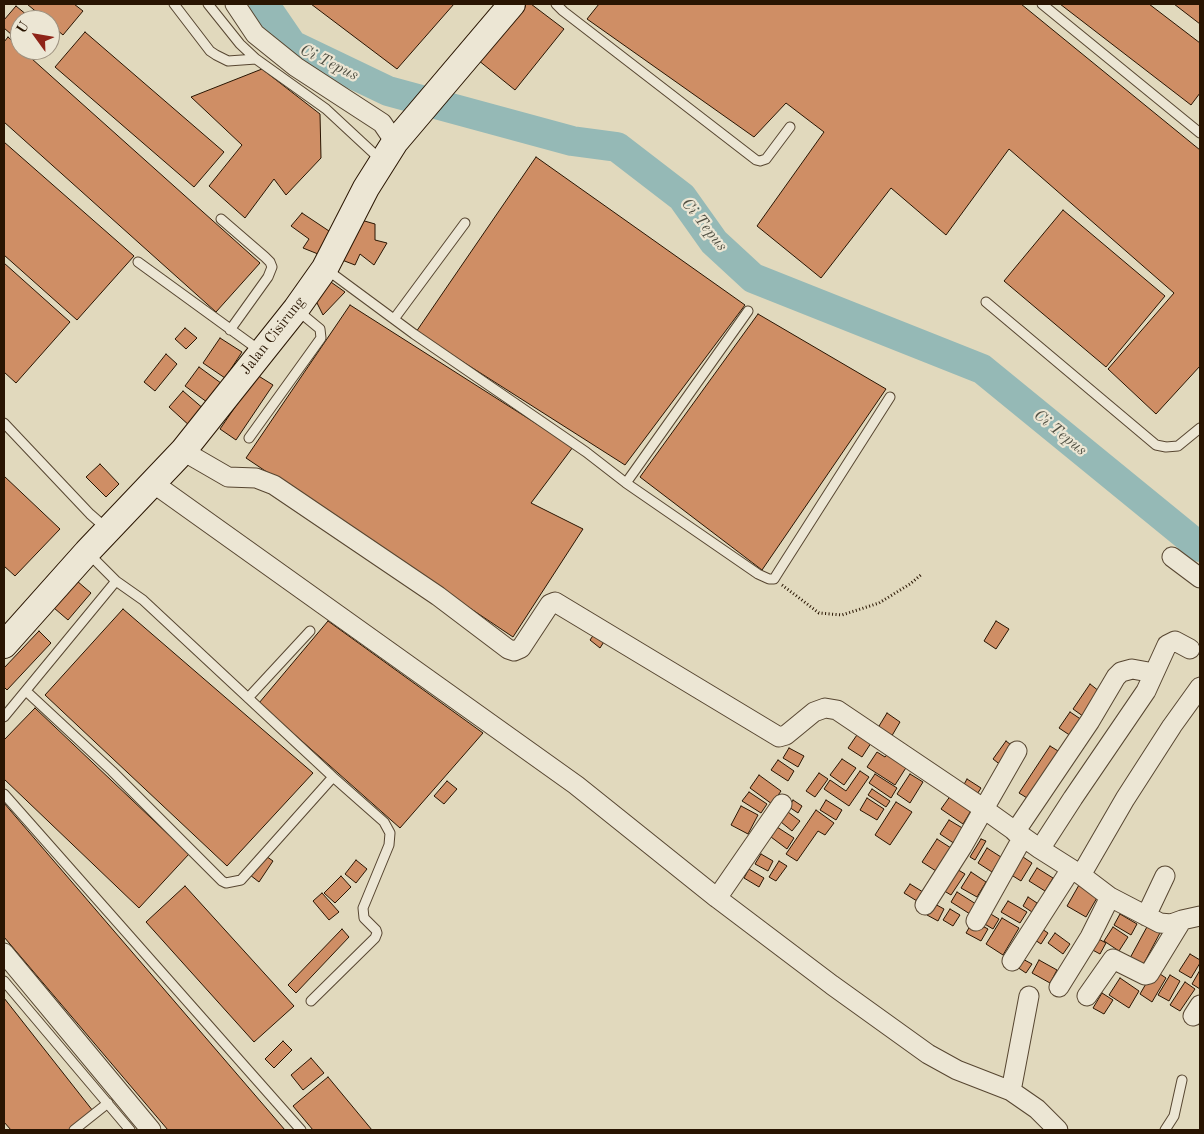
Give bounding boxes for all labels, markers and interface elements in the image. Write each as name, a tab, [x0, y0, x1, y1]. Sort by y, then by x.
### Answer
north arrow	[10, 10, 60, 60]
text: U	[14, 19, 32, 36]
water label: Ci Tepus	[297, 41, 361, 85]
water label: Ci Tepus	[677, 195, 731, 255]
street label: Jalan Cisirung	[237, 293, 309, 379]
water label: Ci Tepus	[1030, 406, 1090, 460]

